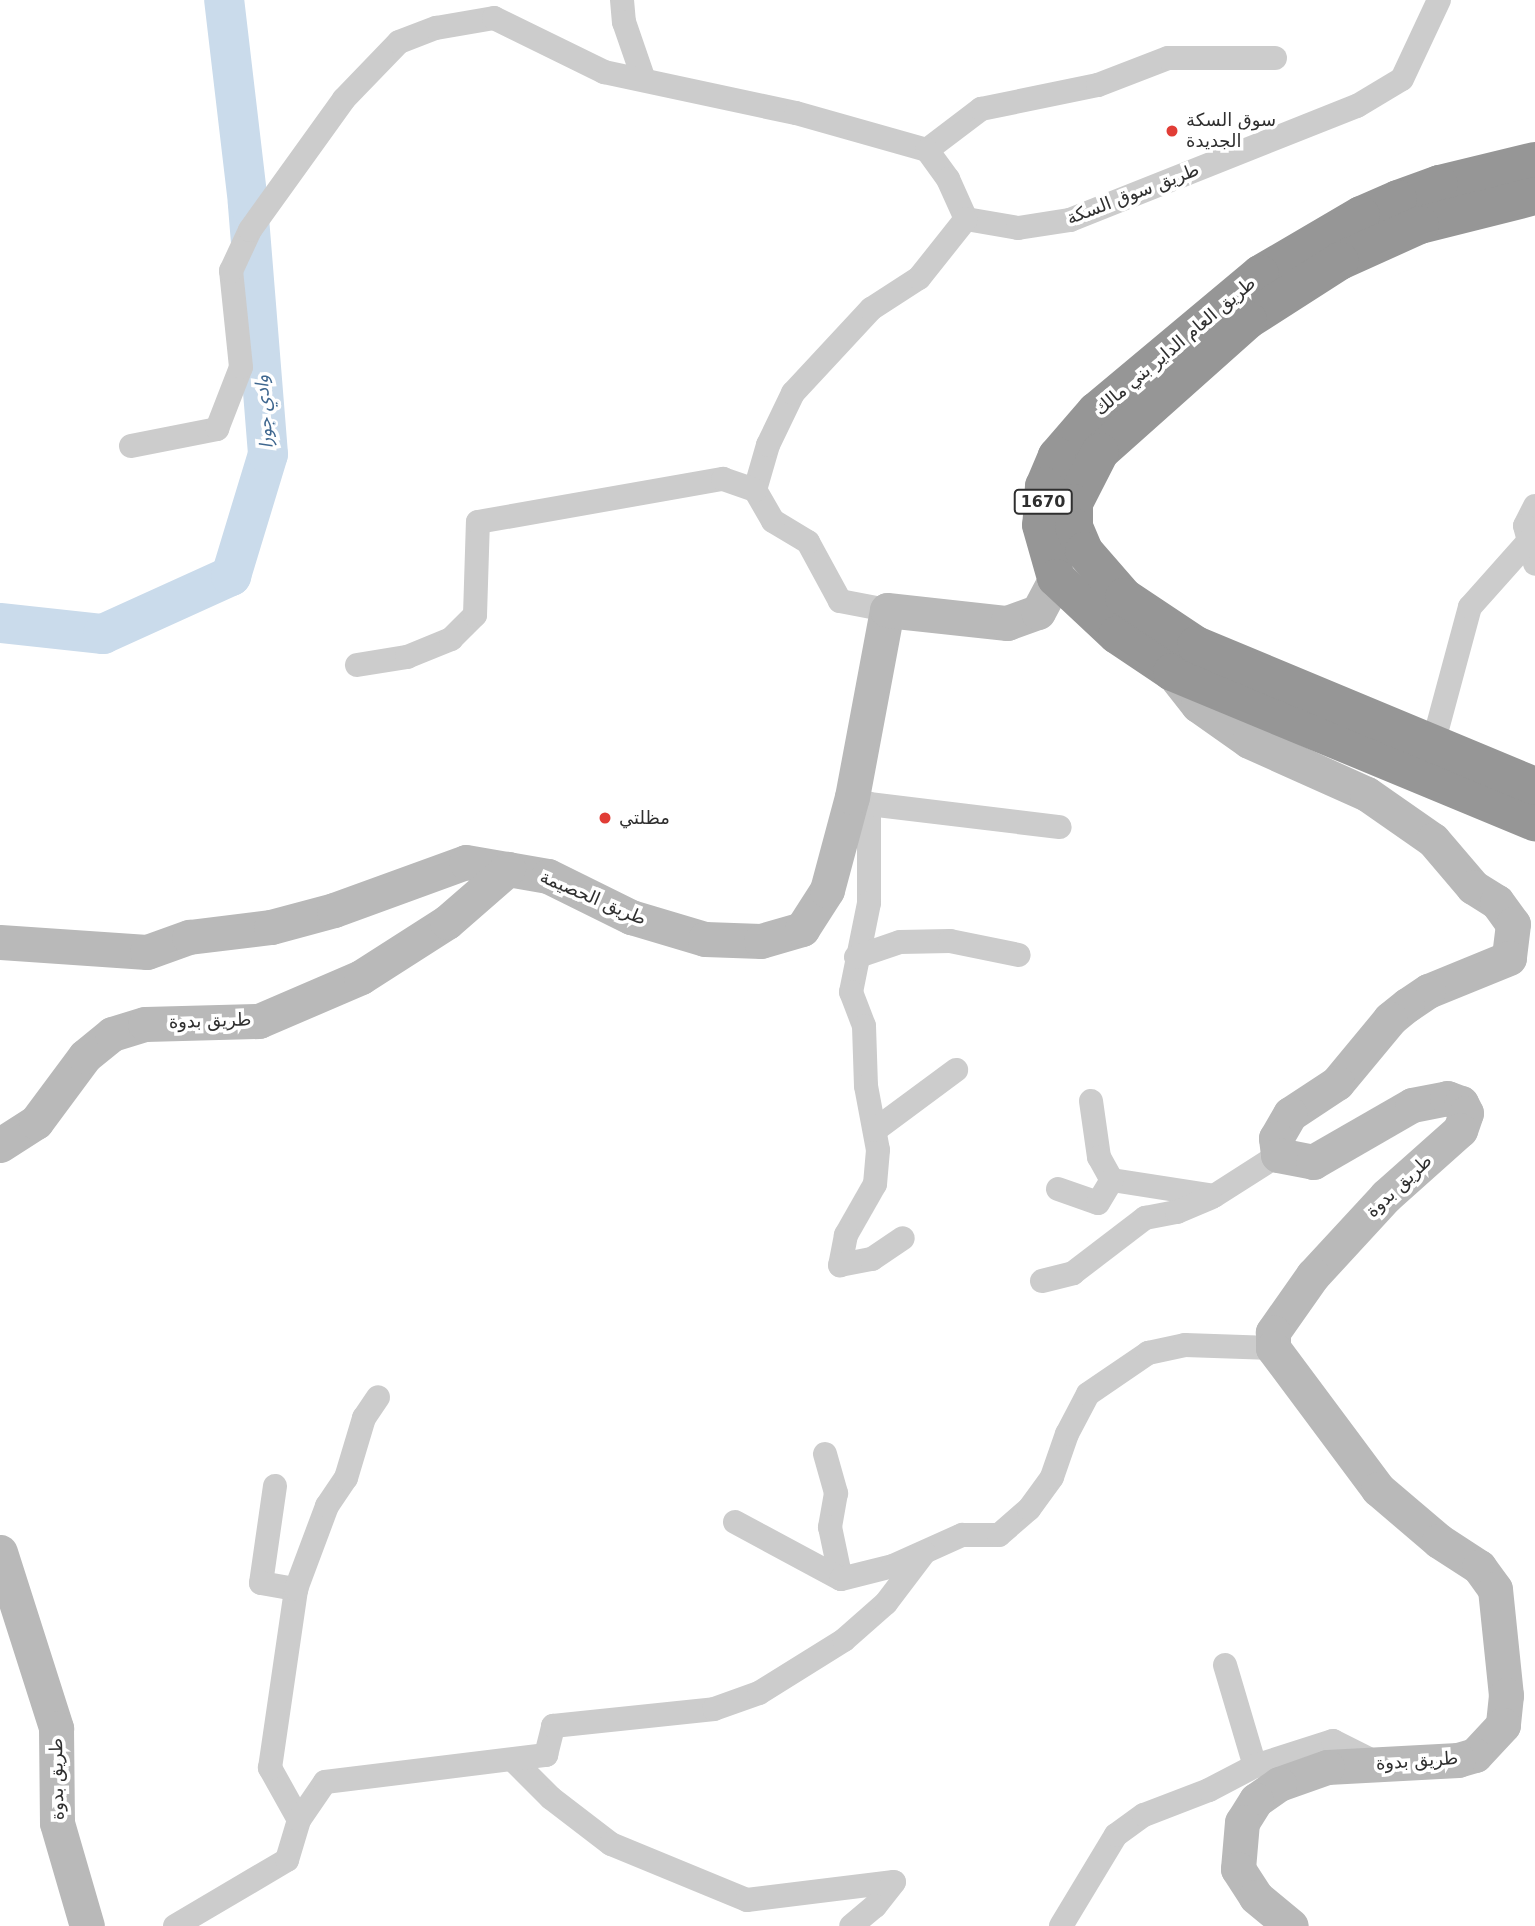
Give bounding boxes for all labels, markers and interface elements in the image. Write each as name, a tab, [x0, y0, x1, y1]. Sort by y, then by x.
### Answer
place label: سوق السكة الجديدة	[1186, 110, 1276, 152]
marker: سوق السكة الجديدة	[1164, 123, 1180, 139]
street label: طريق سوق السكة	[1064, 159, 1202, 229]
street label: طريق العام الداير بني مالك	[1090, 272, 1260, 420]
water label: وادي جورا	[250, 374, 278, 450]
road number: 1670	[1013, 489, 1073, 514]
place label: مظلتي	[619, 807, 670, 829]
marker: مظلتي	[597, 810, 613, 826]
street label: طريق الحصيمة	[537, 866, 649, 930]
street label: طريق بدوة	[168, 1009, 252, 1033]
street label: طريق بدوة	[1361, 1150, 1437, 1222]
street label: طريق بدوة	[45, 1738, 69, 1820]
street label: طريق بدوة	[1375, 1747, 1459, 1775]

